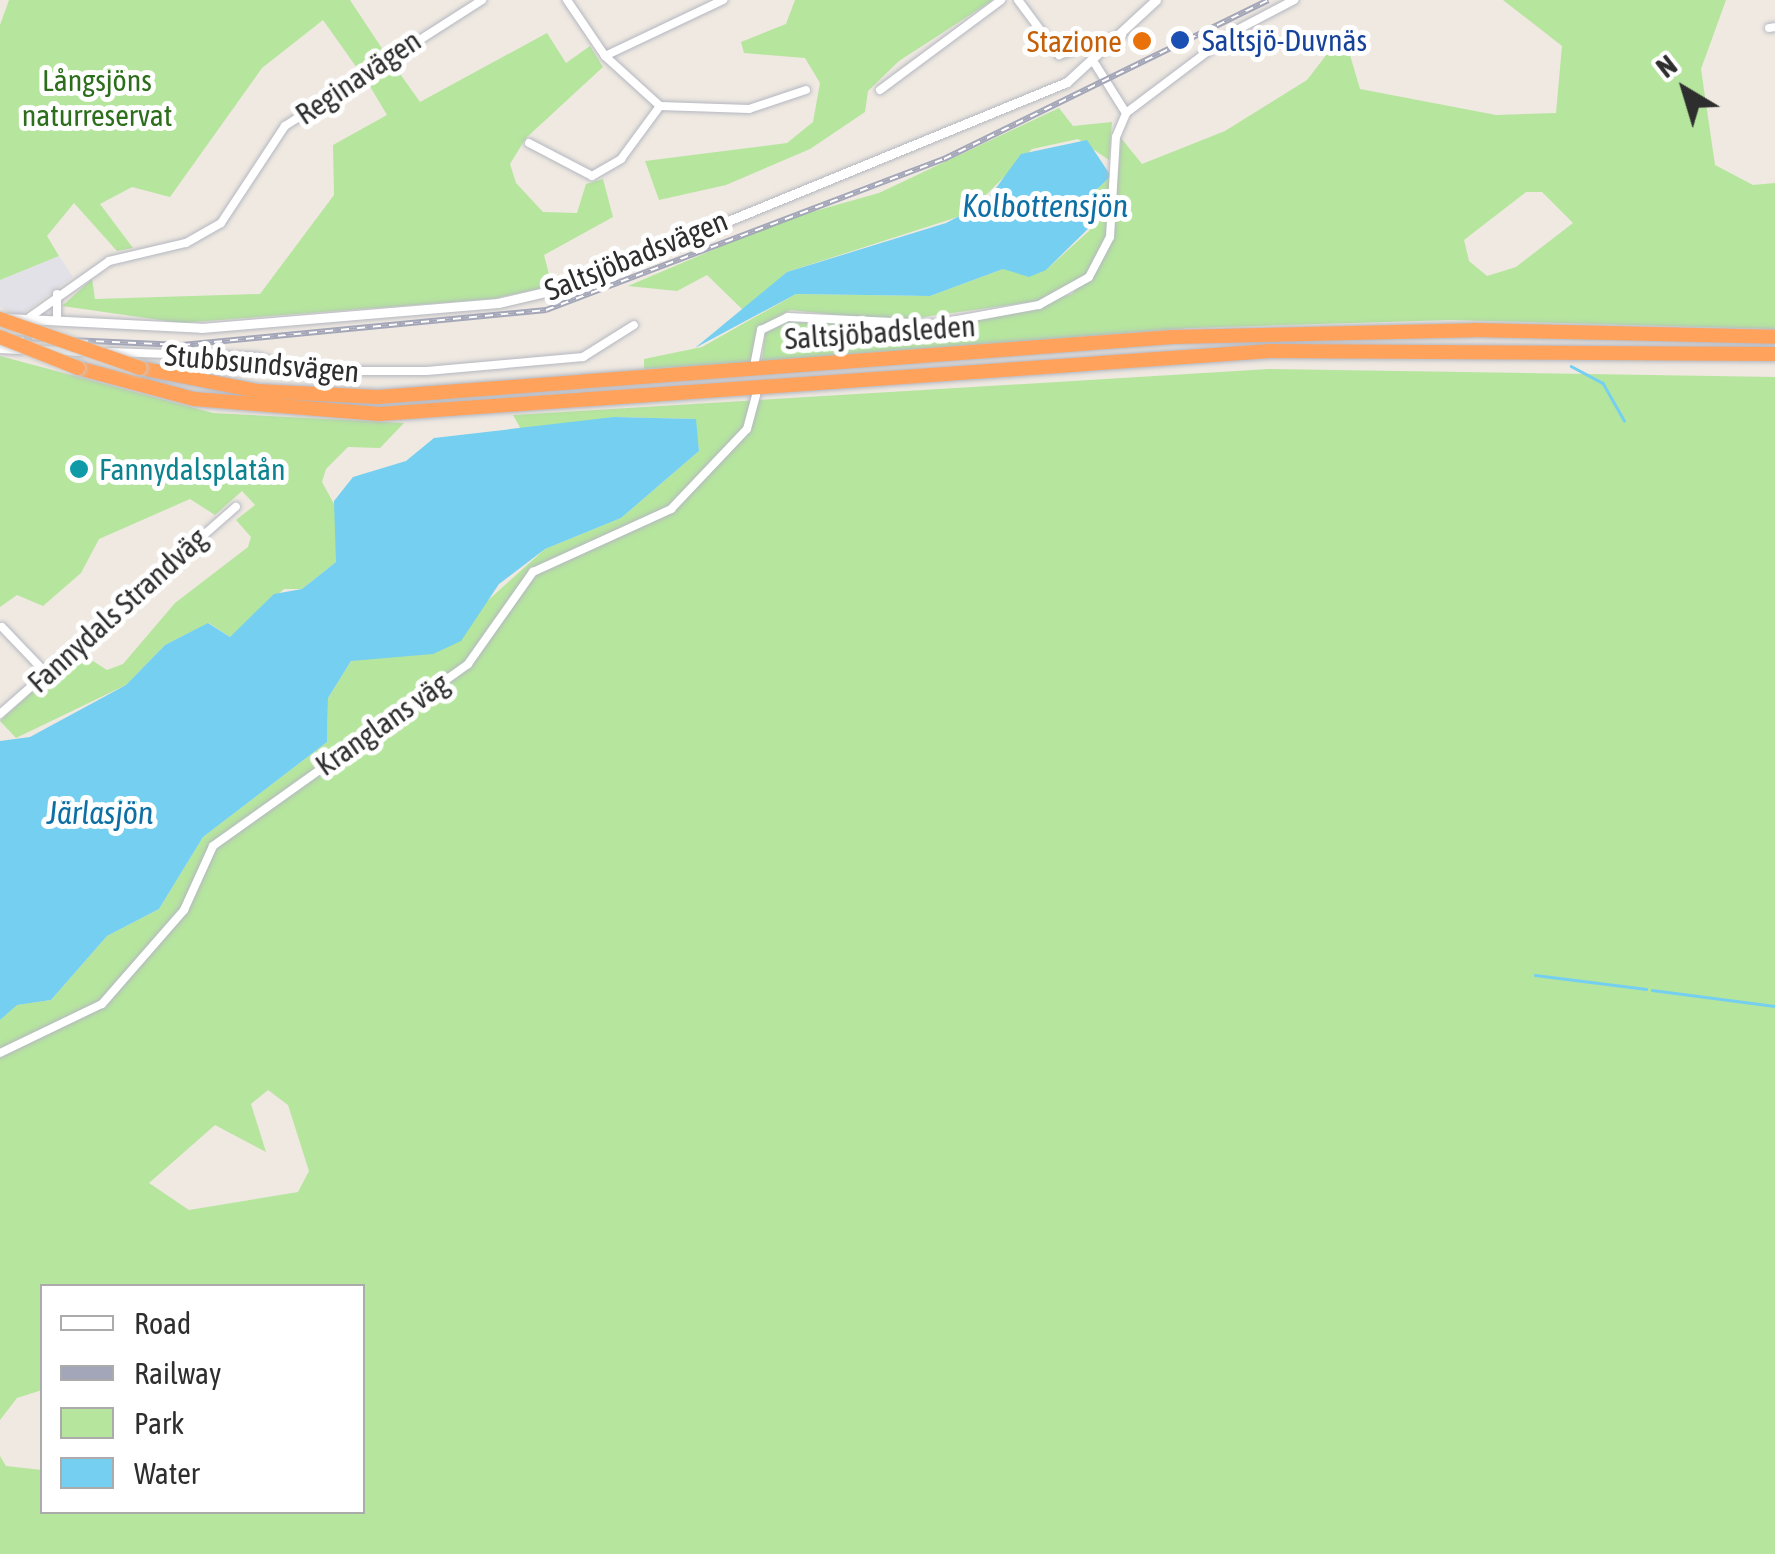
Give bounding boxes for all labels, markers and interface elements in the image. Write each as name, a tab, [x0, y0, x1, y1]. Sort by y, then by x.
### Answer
street label: Reginavägen	[288, 22, 428, 132]
place label: Saltsjö-Duvnäs	[1202, 22, 1367, 58]
place label: Stazione	[1027, 23, 1122, 59]
marker: Saltsjö-Duvnäs	[1167, 27, 1193, 53]
marker: Stazione	[1131, 30, 1153, 52]
north arrow	[1635, 40, 1735, 140]
text: N	[1650, 49, 1683, 84]
park label: Långsjöns naturreservat	[22, 62, 172, 132]
water label: Kolbottensjön	[962, 187, 1128, 225]
street label: Saltsjöbadsvägen	[539, 202, 733, 308]
street label: Saltsjöbadsleden	[783, 307, 977, 357]
street label: Stubbsundsvägen	[163, 337, 361, 389]
place label: Fannydalsplatån	[99, 451, 286, 487]
marker: Fannydalsplatån	[68, 458, 90, 480]
street label: Fannydals Strandväg	[20, 520, 214, 700]
street label: Kranglans väg	[308, 665, 456, 783]
water label: Järlasjön	[47, 794, 153, 832]
legend	[40, 1284, 365, 1514]
text: Road	[134, 1306, 191, 1340]
text: Railway	[134, 1356, 221, 1390]
text: Park	[134, 1406, 184, 1440]
text: Water	[134, 1456, 200, 1490]

